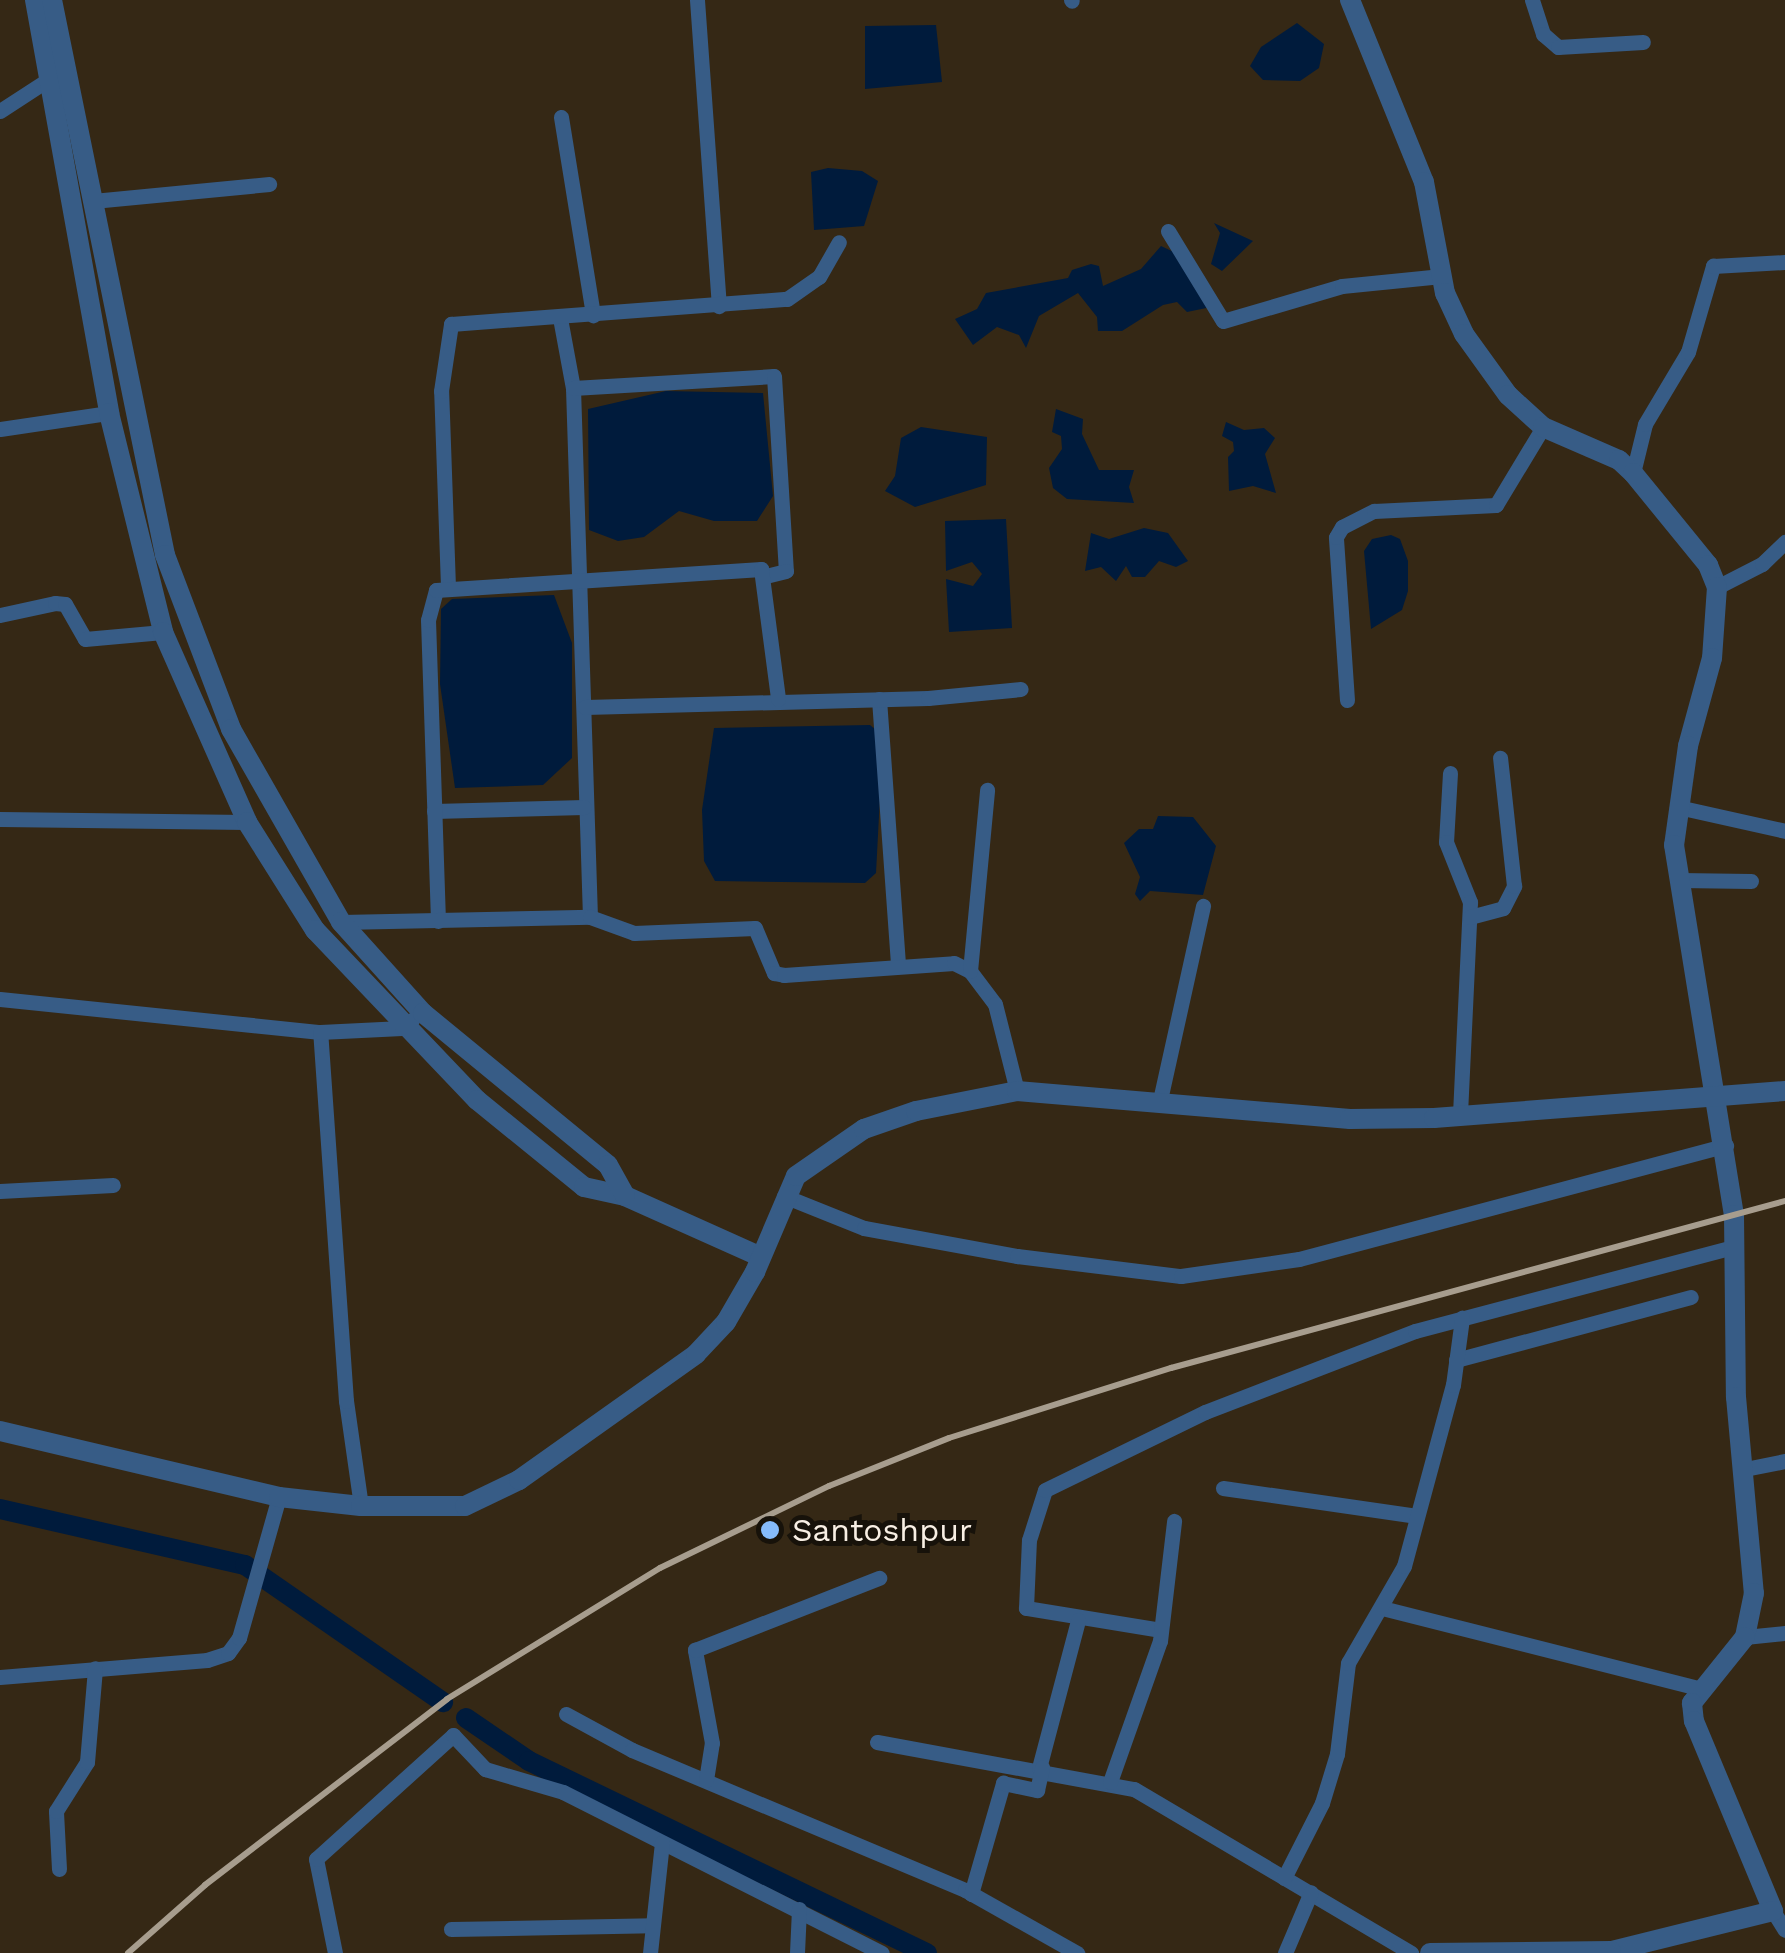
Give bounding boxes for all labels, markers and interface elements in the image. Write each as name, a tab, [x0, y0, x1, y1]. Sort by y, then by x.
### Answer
place label: Santoshpur	[792, 1511, 972, 1549]
marker: Santoshpur	[757, 1517, 783, 1543]

